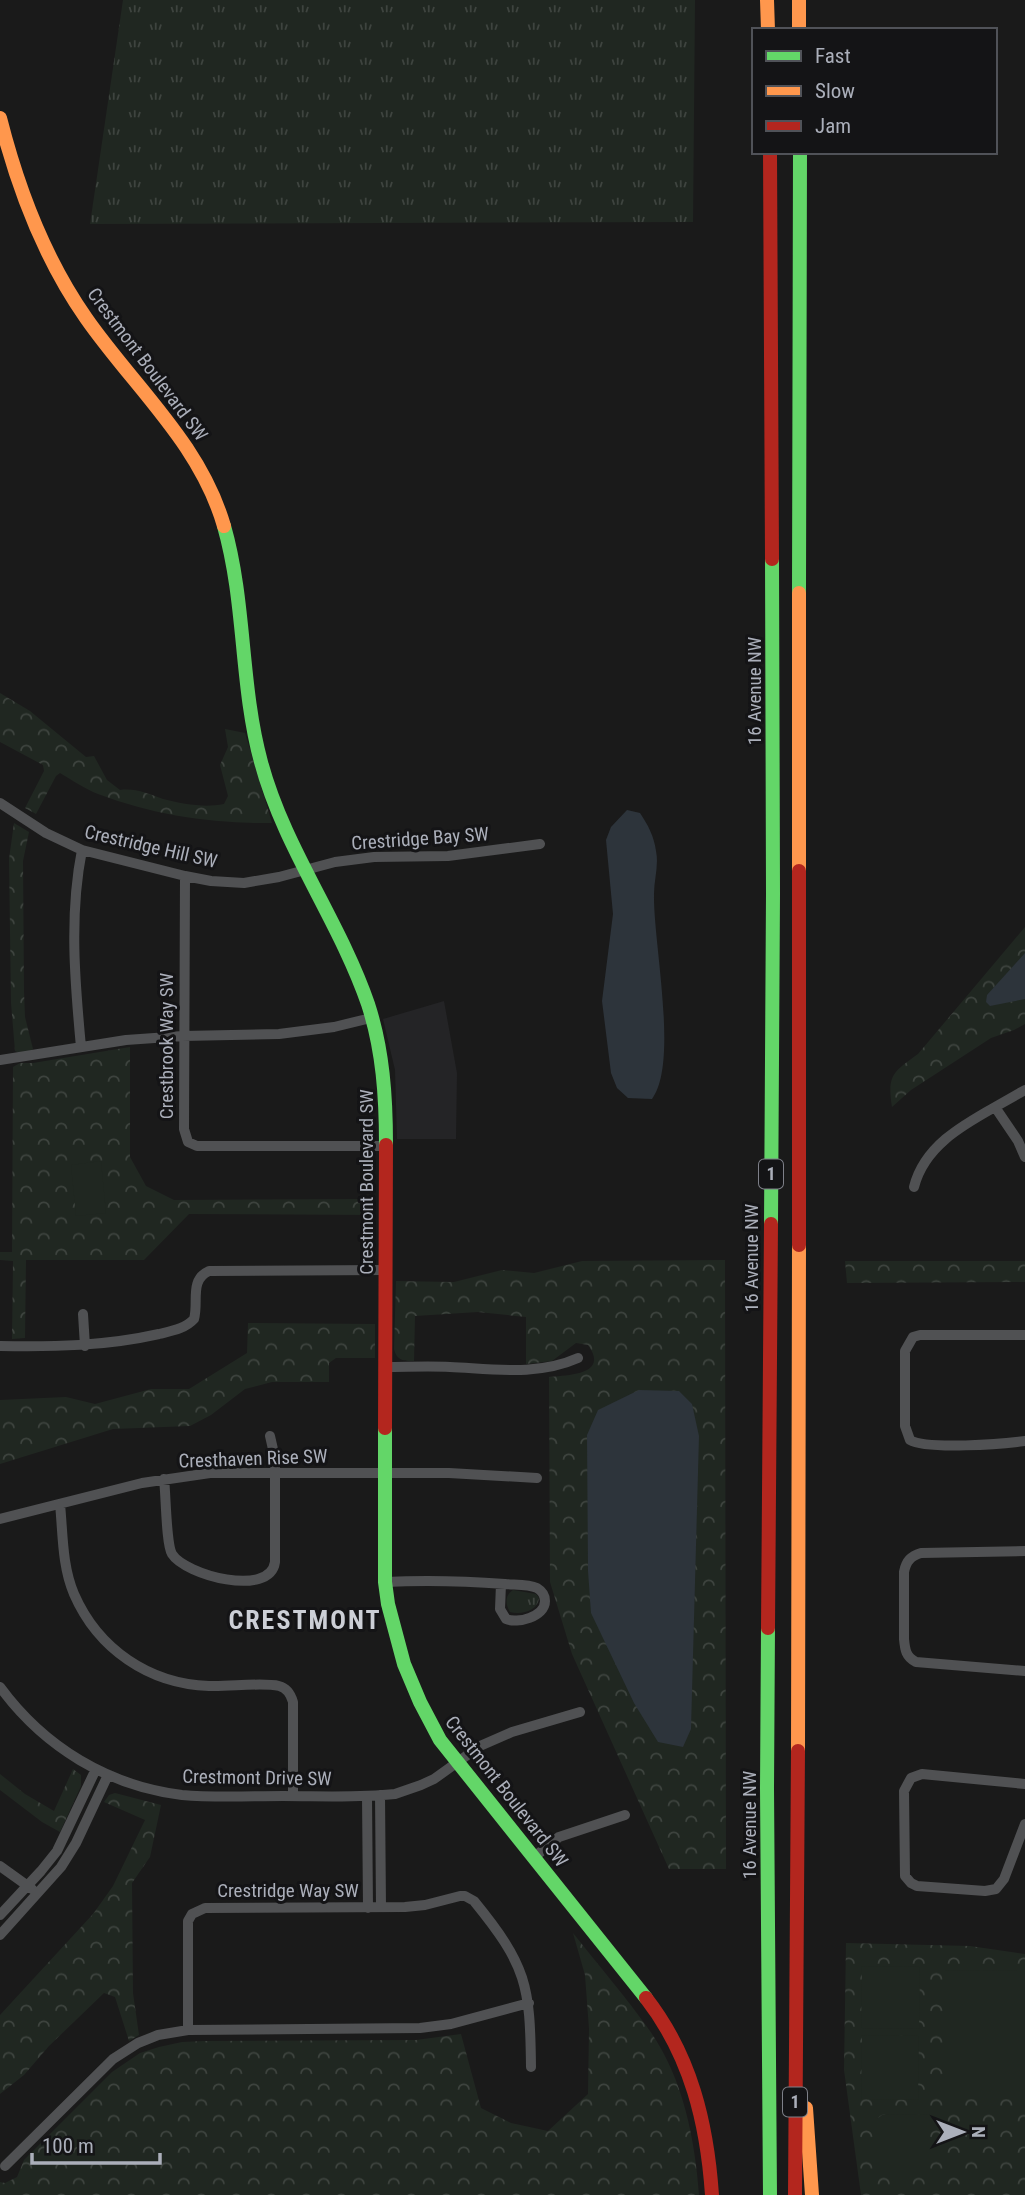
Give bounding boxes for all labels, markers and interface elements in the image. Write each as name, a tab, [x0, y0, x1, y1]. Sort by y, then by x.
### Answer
legend	[752, 28, 997, 154]
text: Fast	[815, 44, 851, 68]
text: Slow	[815, 79, 855, 103]
text: Jam	[815, 114, 851, 138]
street label: Crestmont Boulevard SW	[83, 283, 213, 445]
street label: 16 Avenue NW	[743, 637, 766, 745]
street label: Crestridge Hill SW	[82, 820, 219, 873]
street label: Crestridge Bay SW	[351, 822, 490, 855]
street label: Crestbrook Way SW	[155, 973, 178, 1119]
street label: Crestmont Boulevard SW	[355, 1089, 378, 1275]
road number: 1	[759, 1160, 783, 1189]
street label: 16 Avenue NW	[740, 1204, 763, 1312]
street label: Cresthaven Rise SW	[178, 1444, 328, 1473]
district label: CRESTMONT	[228, 1605, 382, 1635]
street label: Crestmont Boulevard SW	[440, 1711, 573, 1872]
street label: Crestmont Drive SW	[182, 1765, 332, 1790]
street label: 16 Avenue NW	[738, 1771, 761, 1879]
street label: Crestridge Way SW	[217, 1879, 359, 1902]
road number: 1	[783, 2088, 807, 2116]
north arrow	[927, 2097, 997, 2167]
scale bar	[32, 2122, 159, 2166]
text: N	[967, 2126, 990, 2138]
text: 100 m	[42, 2134, 94, 2158]

